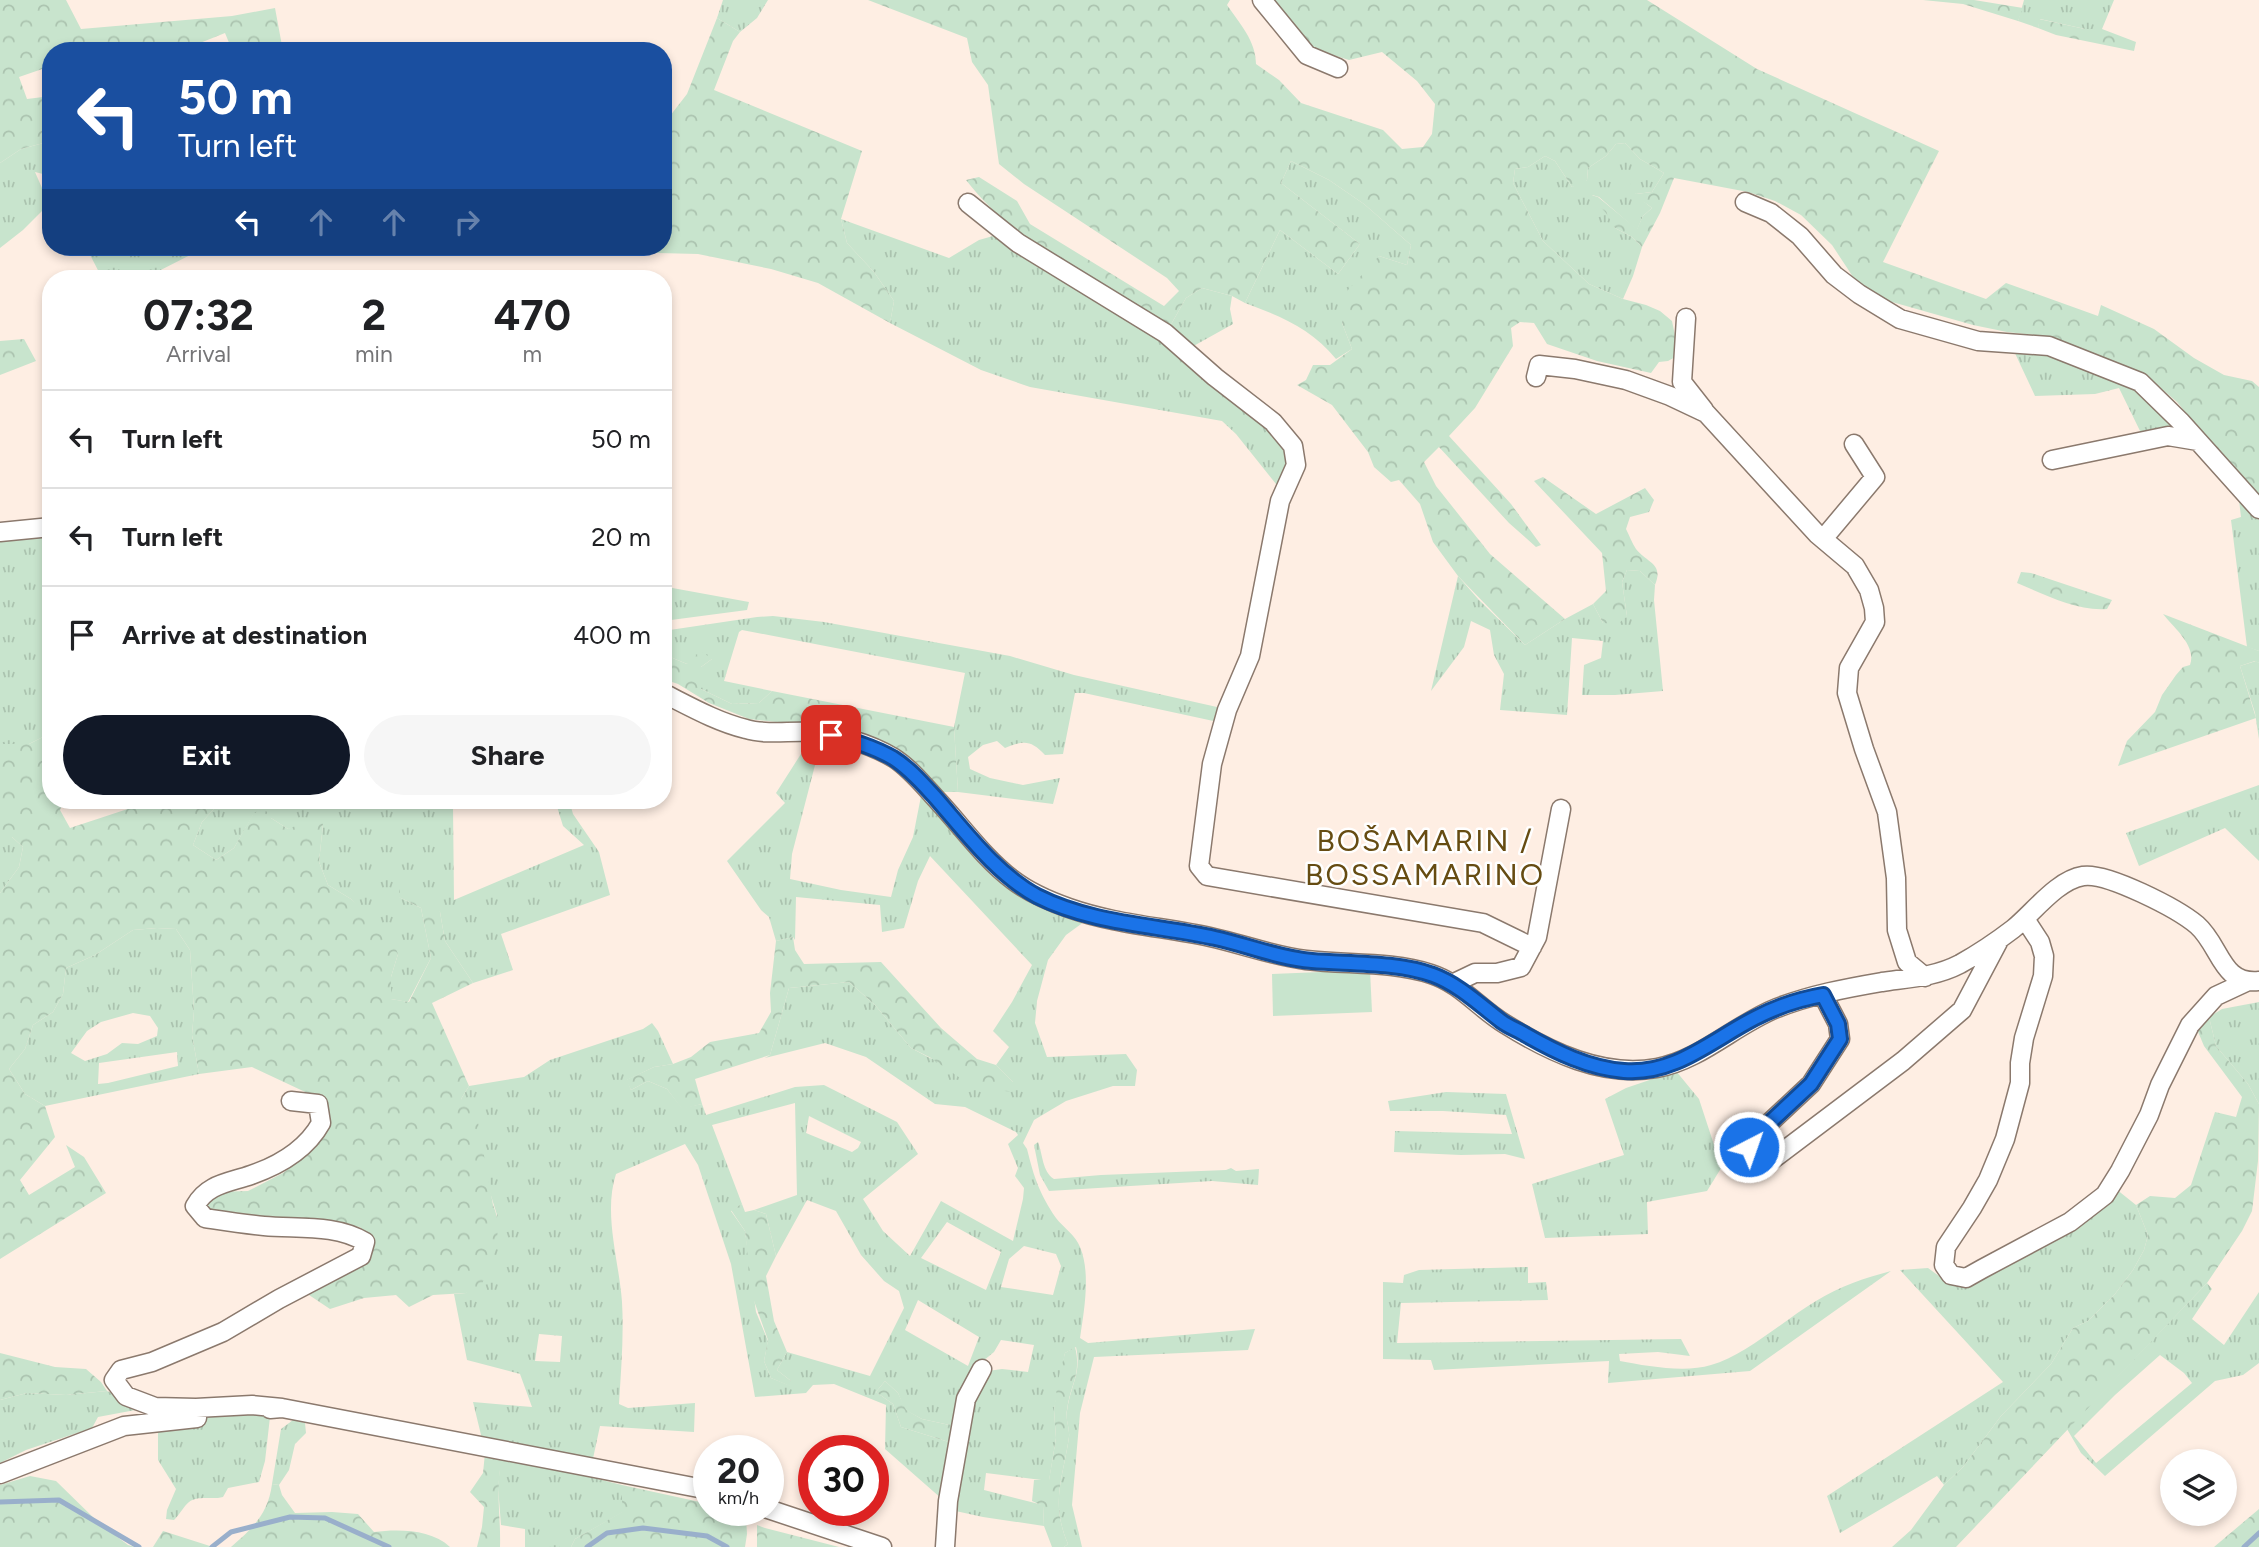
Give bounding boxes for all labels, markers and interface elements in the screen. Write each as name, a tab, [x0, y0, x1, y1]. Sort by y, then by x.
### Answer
text: 50 m	[178, 67, 293, 126]
icon: left	[63, 70, 154, 161]
text: Turn left	[178, 127, 297, 165]
icon: left	[229, 203, 267, 241]
icon: ahead	[302, 203, 340, 241]
icon: ahead	[375, 203, 413, 241]
icon: right	[448, 203, 486, 241]
text: 07:32	[143, 290, 254, 341]
text: 2	[362, 290, 386, 341]
text: 470	[494, 290, 571, 341]
text: Arrival	[166, 340, 231, 368]
text: min	[355, 340, 393, 368]
text: m	[523, 340, 542, 368]
icon: left	[63, 420, 101, 458]
text: Turn left	[122, 423, 223, 455]
text: 50 m	[591, 423, 651, 455]
icon: left	[63, 518, 101, 556]
text: Turn left	[122, 521, 223, 553]
text: 20 m	[591, 521, 651, 553]
icon: arrive	[63, 616, 101, 654]
text: Arrive at destination	[122, 619, 367, 651]
text: 400 m	[573, 619, 651, 651]
pin	[801, 705, 861, 765]
button: Exit	[63, 715, 350, 795]
button: Share	[364, 715, 651, 795]
icon: arrive	[812, 716, 850, 754]
district label: BOŠAMARIN / BOSSAMARINO	[1305, 822, 1545, 893]
position arrow	[1712, 1110, 1786, 1184]
speed limit sign: 30	[798, 1435, 889, 1526]
map controls	[2160, 1449, 2237, 1526]
button: layers	[2160, 1449, 2237, 1526]
text: 20	[717, 1450, 760, 1492]
text: km/h	[718, 1487, 759, 1509]

